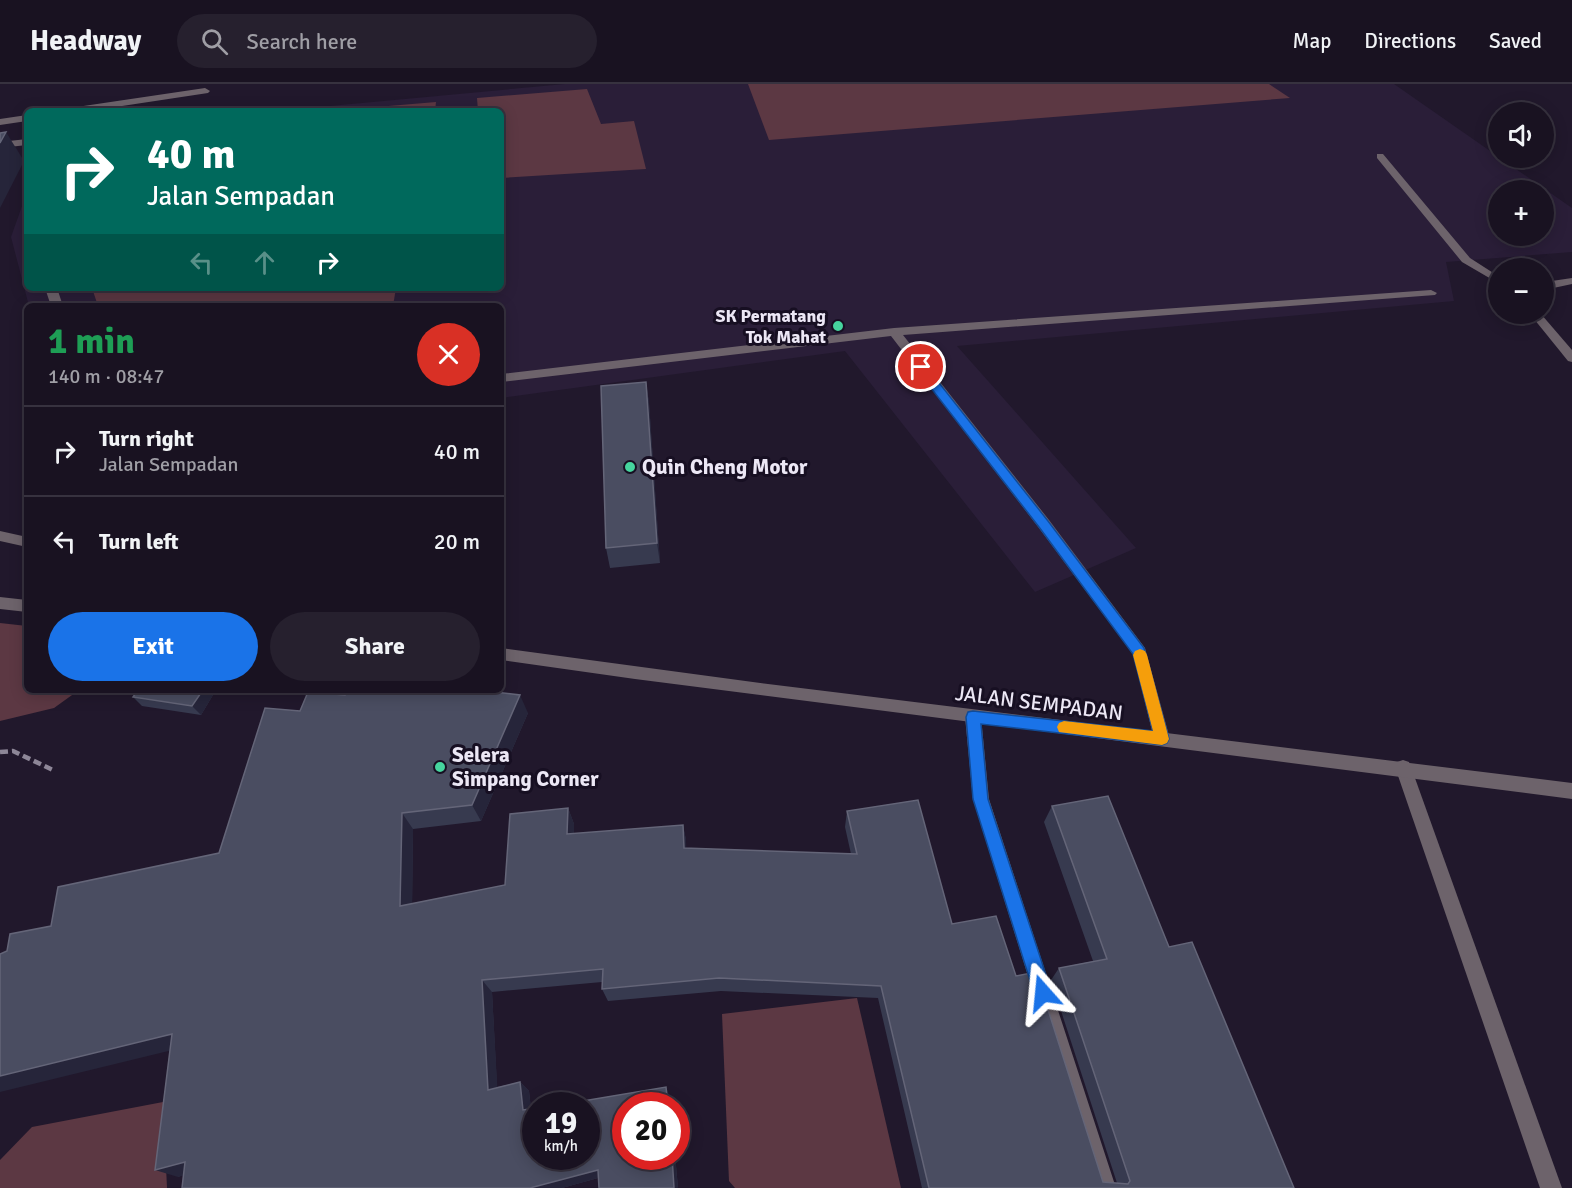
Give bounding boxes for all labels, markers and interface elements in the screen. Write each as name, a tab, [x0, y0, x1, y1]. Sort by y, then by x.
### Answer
search box	[177, 14, 597, 68]
text: Headway	[30, 24, 141, 58]
icon: search	[198, 25, 231, 58]
text: Search here	[246, 28, 357, 55]
text: Map	[1293, 28, 1331, 54]
text: Directions	[1364, 28, 1456, 54]
text: Saved	[1489, 28, 1542, 54]
map controls	[1488, 102, 1554, 324]
button: sound	[1488, 102, 1554, 168]
text: 40 m	[147, 129, 236, 180]
icon: right	[48, 132, 126, 210]
text: Jalan Sempadan	[147, 180, 335, 213]
button: +	[1488, 180, 1554, 246]
icon: left	[185, 246, 218, 279]
icon: ahead	[248, 246, 281, 279]
icon: right	[311, 246, 344, 279]
button: −	[1488, 258, 1554, 324]
place label: SK Permatang Tok Mahat	[715, 305, 826, 348]
text: 1 min	[48, 319, 135, 364]
marker: SK Permatang Tok Mahat	[831, 319, 845, 333]
button: close	[417, 323, 480, 386]
pin	[895, 341, 946, 392]
icon: arrive	[904, 350, 937, 383]
text: 140 m · 08:47	[48, 364, 164, 389]
text: Turn right	[99, 425, 194, 452]
icon: right	[48, 435, 81, 468]
text: 40 m	[434, 438, 480, 465]
text: Jalan Sempadan	[99, 452, 238, 477]
place label: Quin Cheng Motor	[642, 454, 808, 480]
marker: Quin Cheng Motor	[623, 460, 637, 474]
icon: left	[48, 525, 81, 558]
text: Turn left	[99, 528, 179, 555]
text: 20 m	[434, 528, 480, 555]
button: Exit	[48, 612, 258, 681]
button: Share	[270, 612, 480, 681]
street label: JALAN SEMPADAN	[954, 680, 1124, 726]
place label: Selera Simpang Corner	[452, 742, 599, 792]
marker: Selera Simpang Corner	[433, 760, 447, 774]
position arrow	[1011, 961, 1075, 1025]
speed limit sign: 20	[612, 1092, 690, 1170]
text: 19	[545, 1105, 577, 1142]
text: km/h	[544, 1137, 578, 1155]

